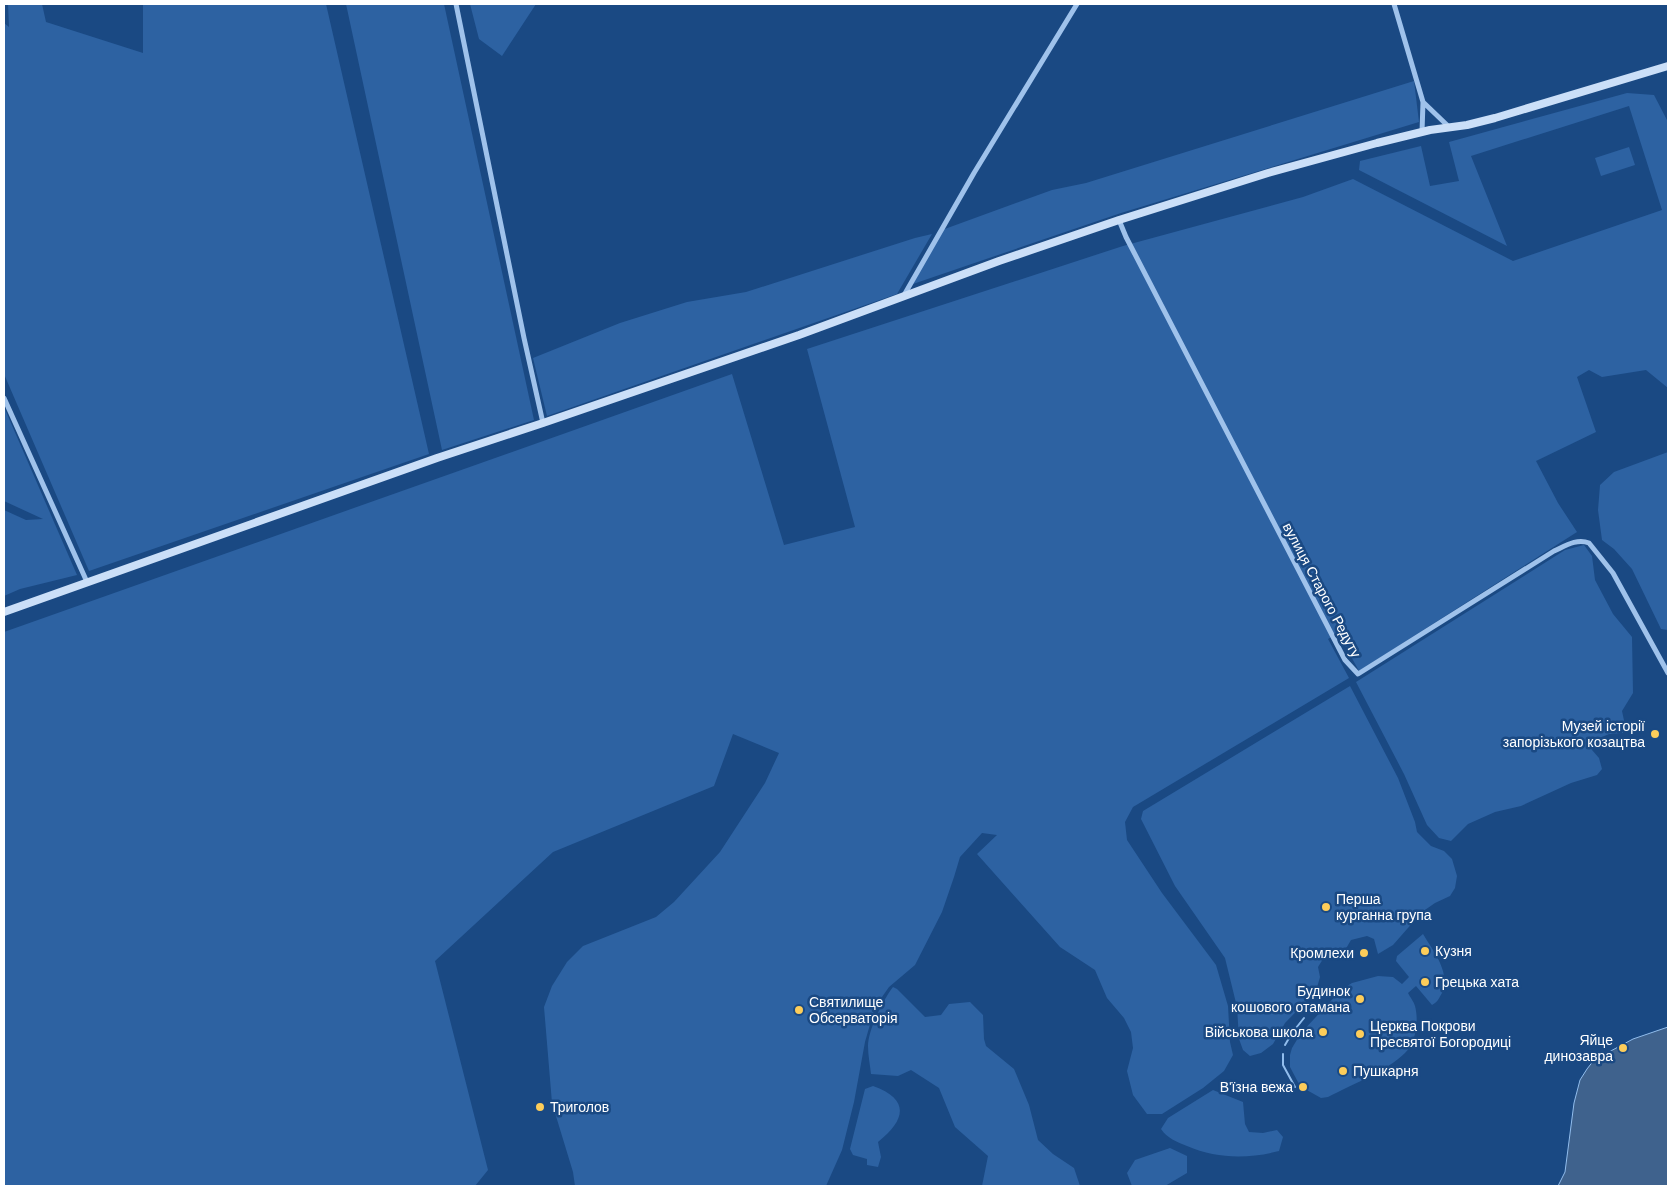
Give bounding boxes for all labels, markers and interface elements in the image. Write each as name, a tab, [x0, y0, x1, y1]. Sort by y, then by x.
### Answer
street label: вулиця Старого Редуту	[1279, 520, 1365, 660]
place label: Музей історії запорізького козацтва	[1503, 717, 1645, 751]
marker: Музей історії запорізького козацтва	[1649, 728, 1661, 740]
place label: Перша курганна група	[1336, 890, 1432, 924]
marker: Перша курганна група	[1320, 901, 1332, 913]
place label: Кузня	[1435, 942, 1472, 960]
place label: Кромлехи	[1290, 944, 1354, 962]
marker: Кузня	[1419, 945, 1431, 957]
marker: Кромлехи	[1358, 947, 1370, 959]
place label: Грецька хата	[1435, 973, 1519, 991]
marker: Грецька хата	[1419, 976, 1431, 988]
place label: Будинок кошового отамана	[1231, 982, 1351, 1016]
place label: Святилище Обсерваторія	[809, 993, 898, 1027]
marker: Будинок кошового отамана	[1354, 993, 1366, 1005]
marker: Святилище Обсерваторія	[793, 1004, 805, 1016]
place label: Церква Покрови Пресвятої Богородиці	[1370, 1017, 1511, 1051]
place label: Військова школа	[1205, 1023, 1313, 1041]
marker: Військова школа	[1317, 1026, 1329, 1038]
marker: Церква Покрови Пресвятої Богородиці	[1354, 1028, 1366, 1040]
place label: Яйце динозавра	[1544, 1031, 1613, 1065]
marker: Яйце динозавра	[1617, 1042, 1629, 1054]
place label: Пушкарня	[1353, 1062, 1419, 1080]
marker: Пушкарня	[1337, 1065, 1349, 1077]
place label: В'їзна вежа	[1220, 1078, 1293, 1096]
marker: В'їзна вежа	[1297, 1081, 1309, 1093]
place label: Триголов	[550, 1098, 609, 1116]
marker: Триголов	[534, 1101, 546, 1113]

